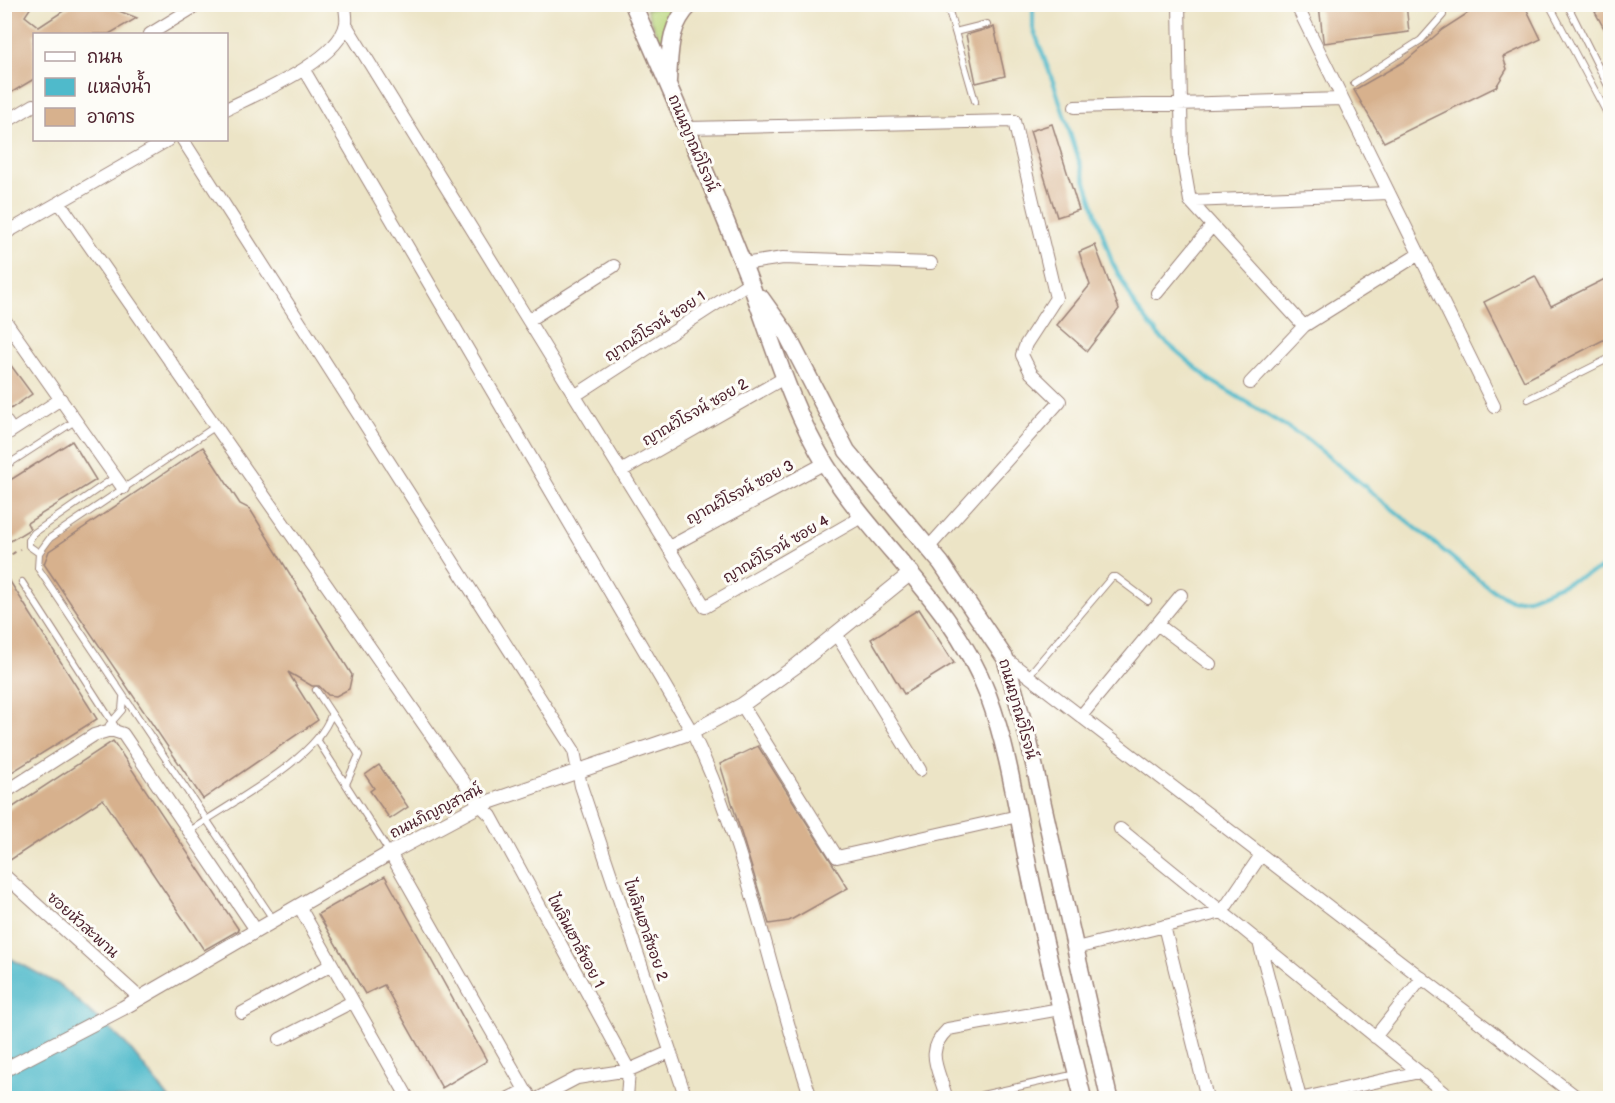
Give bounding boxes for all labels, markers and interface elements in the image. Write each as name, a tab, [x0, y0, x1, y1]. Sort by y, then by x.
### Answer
legend	[33, 33, 228, 141]
text: ถนน	[87, 47, 122, 68]
text: แหล่งน้ำ	[87, 70, 151, 98]
street label: ถนนญาณวิโรจน์	[664, 91, 722, 195]
text: อาคาร	[87, 107, 135, 128]
street label: ญาณวิโรจน์ ซอย 1	[601, 286, 709, 366]
street label: ญาณวิโรจน์ ซอย 2	[638, 374, 752, 450]
street label: ญาณวิโรจน์ ซอย 3	[683, 455, 797, 529]
street label: ญาณวิโรจน์ ซอย 4	[719, 511, 833, 587]
street label: ถนนญาณวิโรจน์	[994, 656, 1042, 762]
street label: ถนนภิญญสาสน์	[386, 779, 486, 843]
street label: ไพลินเฮาส์ซอย 2	[619, 875, 673, 984]
street label: ซอยหัวสะพาน	[43, 888, 122, 962]
street label: ไพลินเฮาส์ซอย 1	[542, 890, 609, 991]

